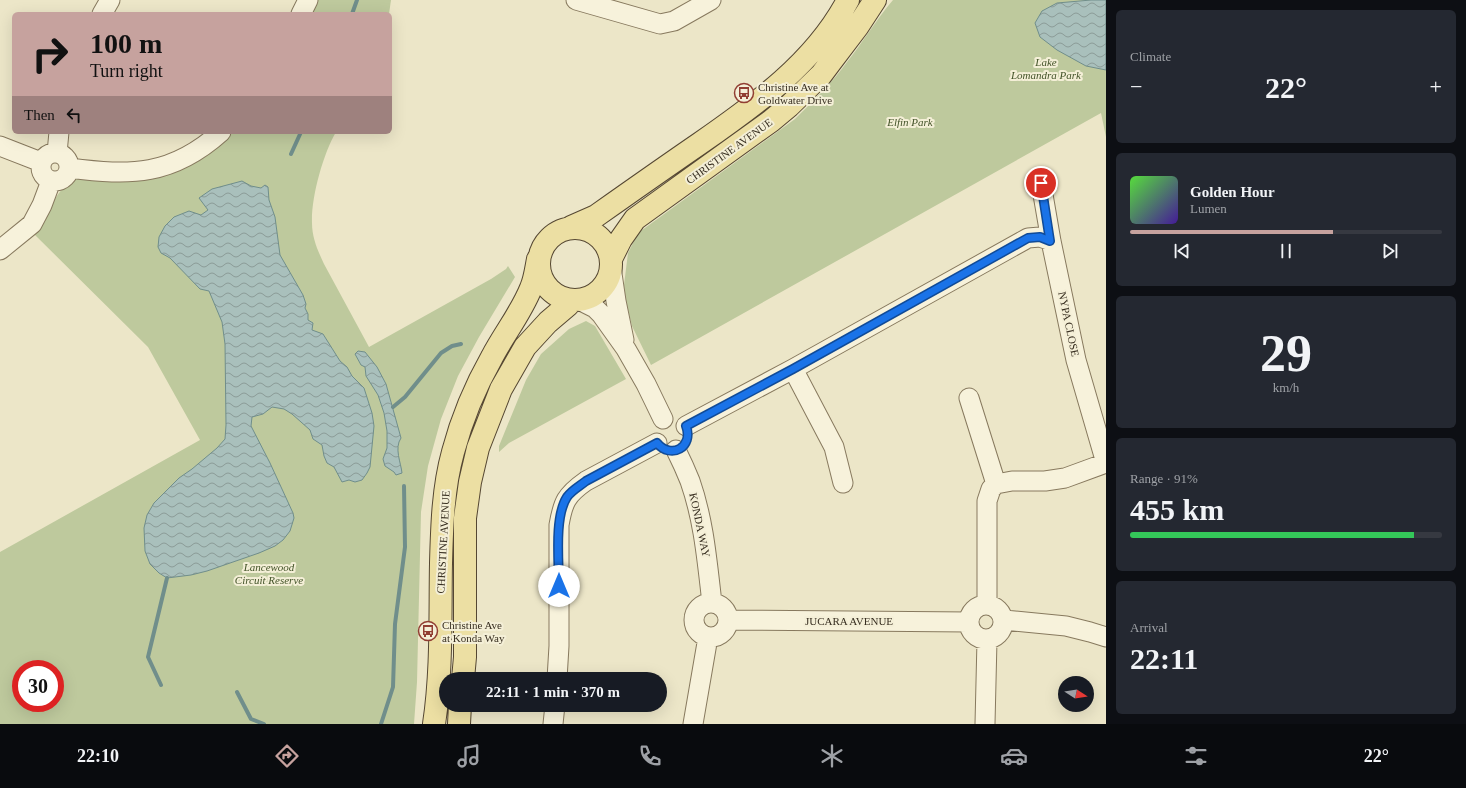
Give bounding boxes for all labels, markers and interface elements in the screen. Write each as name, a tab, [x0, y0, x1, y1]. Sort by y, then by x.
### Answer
icon: right	[24, 28, 76, 80]
text: 100 m	[90, 28, 162, 59]
text: Climate	[1130, 49, 1171, 64]
park label: Lake Lomandra Park	[1010, 56, 1082, 81]
text: Turn right	[90, 61, 163, 81]
text: 22°	[1265, 71, 1307, 104]
text: −	[1130, 74, 1142, 99]
text: +	[1430, 74, 1442, 99]
place label: Christine Ave at Goldwater Drive	[758, 81, 832, 106]
bus stop icon: Christine Ave at Goldwater Drive	[733, 82, 755, 104]
icon: left	[63, 104, 85, 126]
text: Then	[24, 107, 55, 123]
street label: CHRISTINE AVENUE	[684, 116, 775, 186]
park label: Elfin Park	[886, 116, 934, 128]
pin	[1024, 166, 1058, 200]
icon: arrive	[1030, 172, 1052, 194]
text: Golden Hour	[1190, 184, 1275, 200]
text: Lumen	[1190, 201, 1227, 216]
icon: previous	[1171, 240, 1193, 262]
icon: pause	[1275, 240, 1297, 262]
icon: next	[1379, 240, 1401, 262]
street label: NYPA CLOSE	[1056, 291, 1082, 358]
text: 29	[1260, 325, 1312, 382]
text: km/h	[1273, 380, 1299, 395]
text: Range · 91%	[1130, 471, 1198, 486]
street label: CHRISTINE AVENUE	[434, 490, 452, 594]
street label: KONDA WAY	[687, 492, 713, 558]
text: 455 km	[1130, 493, 1224, 526]
park label: Lancewood Circuit Reserve	[235, 561, 303, 586]
position arrow	[538, 565, 580, 607]
street label: JUCARA AVENUE	[805, 615, 893, 627]
place label: Christine Ave at Konda Way	[442, 619, 505, 644]
bus stop icon: Christine Ave at Konda Way	[417, 620, 439, 642]
text: Arrival	[1130, 620, 1168, 635]
text: 22:11	[1130, 642, 1198, 675]
speed limit sign: 30	[12, 660, 64, 712]
north arrow	[1058, 676, 1094, 712]
map controls	[1058, 676, 1094, 712]
text: 22:11 · 1 min · 370 m	[486, 684, 620, 700]
icon: directions	[273, 742, 301, 770]
icon: music	[455, 742, 483, 770]
icon: phone	[636, 742, 664, 770]
icon: climate	[818, 742, 846, 770]
icon: car	[1000, 742, 1028, 770]
icon: filters	[1182, 742, 1210, 770]
text: 22:10	[77, 746, 119, 766]
text: 22°	[1364, 746, 1389, 766]

